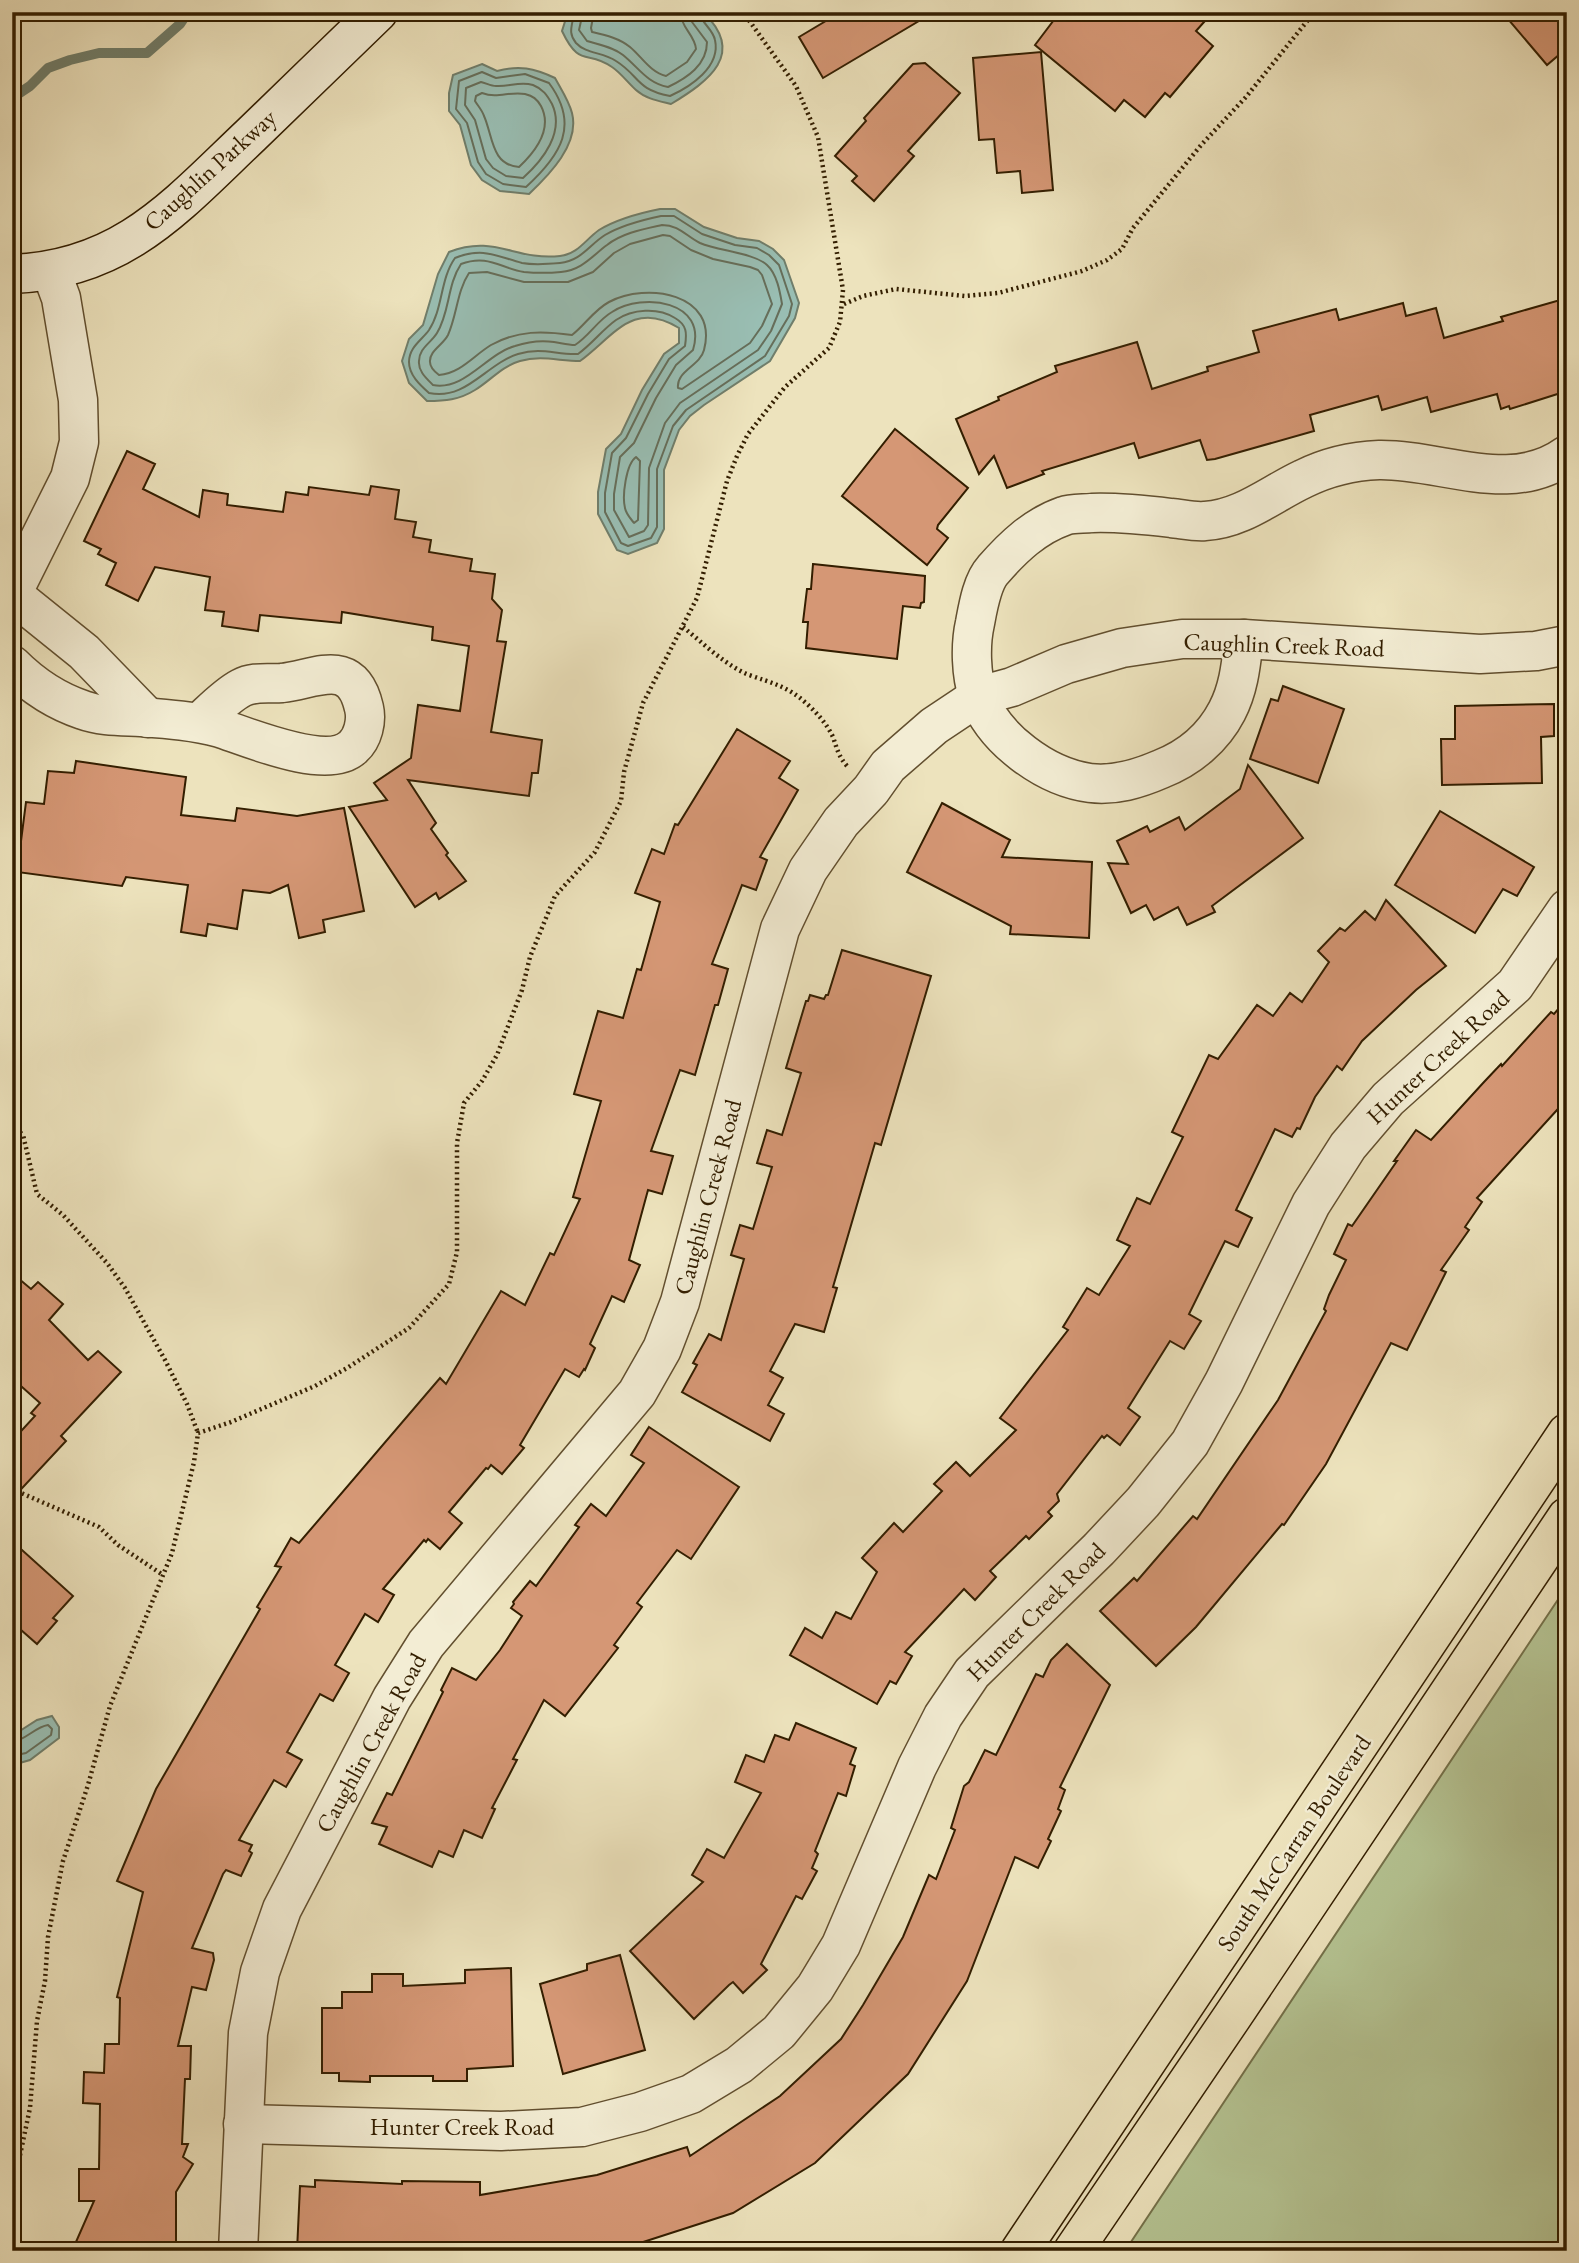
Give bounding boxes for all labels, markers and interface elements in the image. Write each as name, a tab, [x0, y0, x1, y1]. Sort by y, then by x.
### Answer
street label: Caughlin Parkway	[137, 102, 283, 237]
street label: Caughlin Creek Road	[1183, 626, 1386, 664]
street label: Hunter Creek Road	[1360, 982, 1516, 1131]
street label: Caughlin Creek Road	[667, 1095, 749, 1298]
street label: Hunter Creek Road	[960, 1535, 1112, 1688]
street label: Caughlin Creek Road	[308, 1647, 433, 1838]
street label: South McCarran Boulevard	[1210, 1728, 1378, 1957]
street label: Hunter Creek Road	[370, 2111, 555, 2142]

